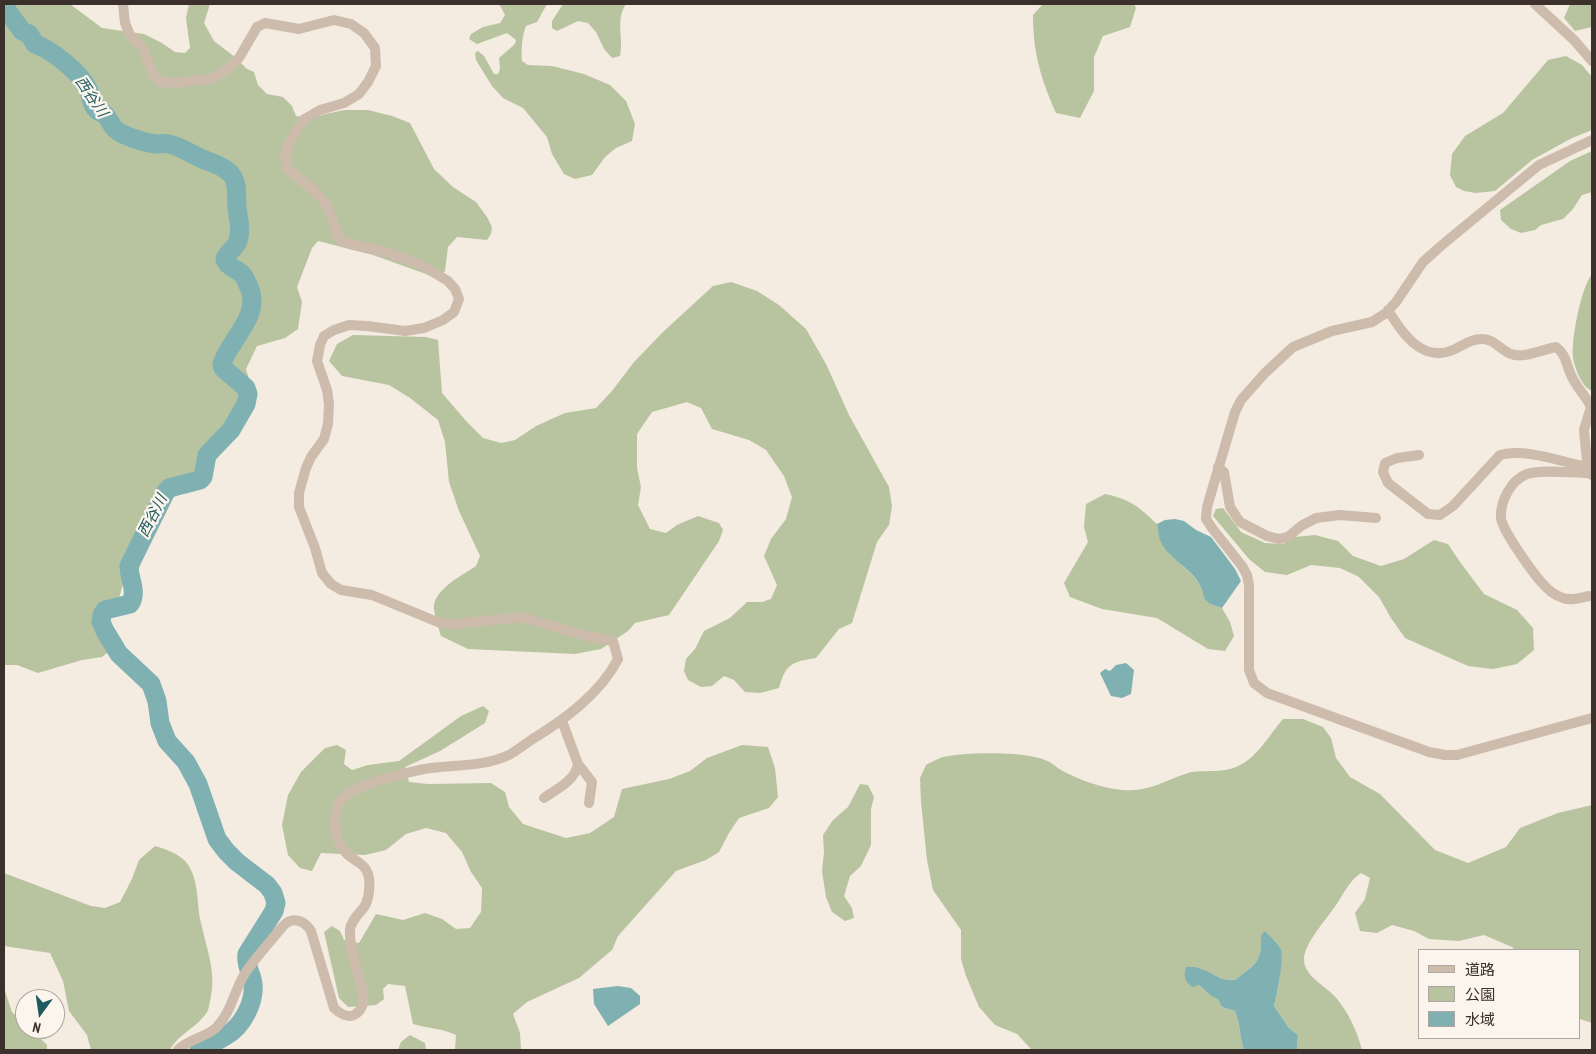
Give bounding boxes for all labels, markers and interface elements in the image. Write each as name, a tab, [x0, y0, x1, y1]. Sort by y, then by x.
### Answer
water label: 西谷川	[71, 73, 111, 121]
water label: 西谷川	[135, 492, 171, 540]
legend	[1418, 949, 1581, 1039]
text: 道路	[1465, 960, 1495, 979]
text: 公園	[1465, 985, 1495, 1004]
north arrow	[15, 989, 65, 1039]
text: 水域	[1465, 1010, 1495, 1029]
text: N	[31, 1018, 42, 1037]

